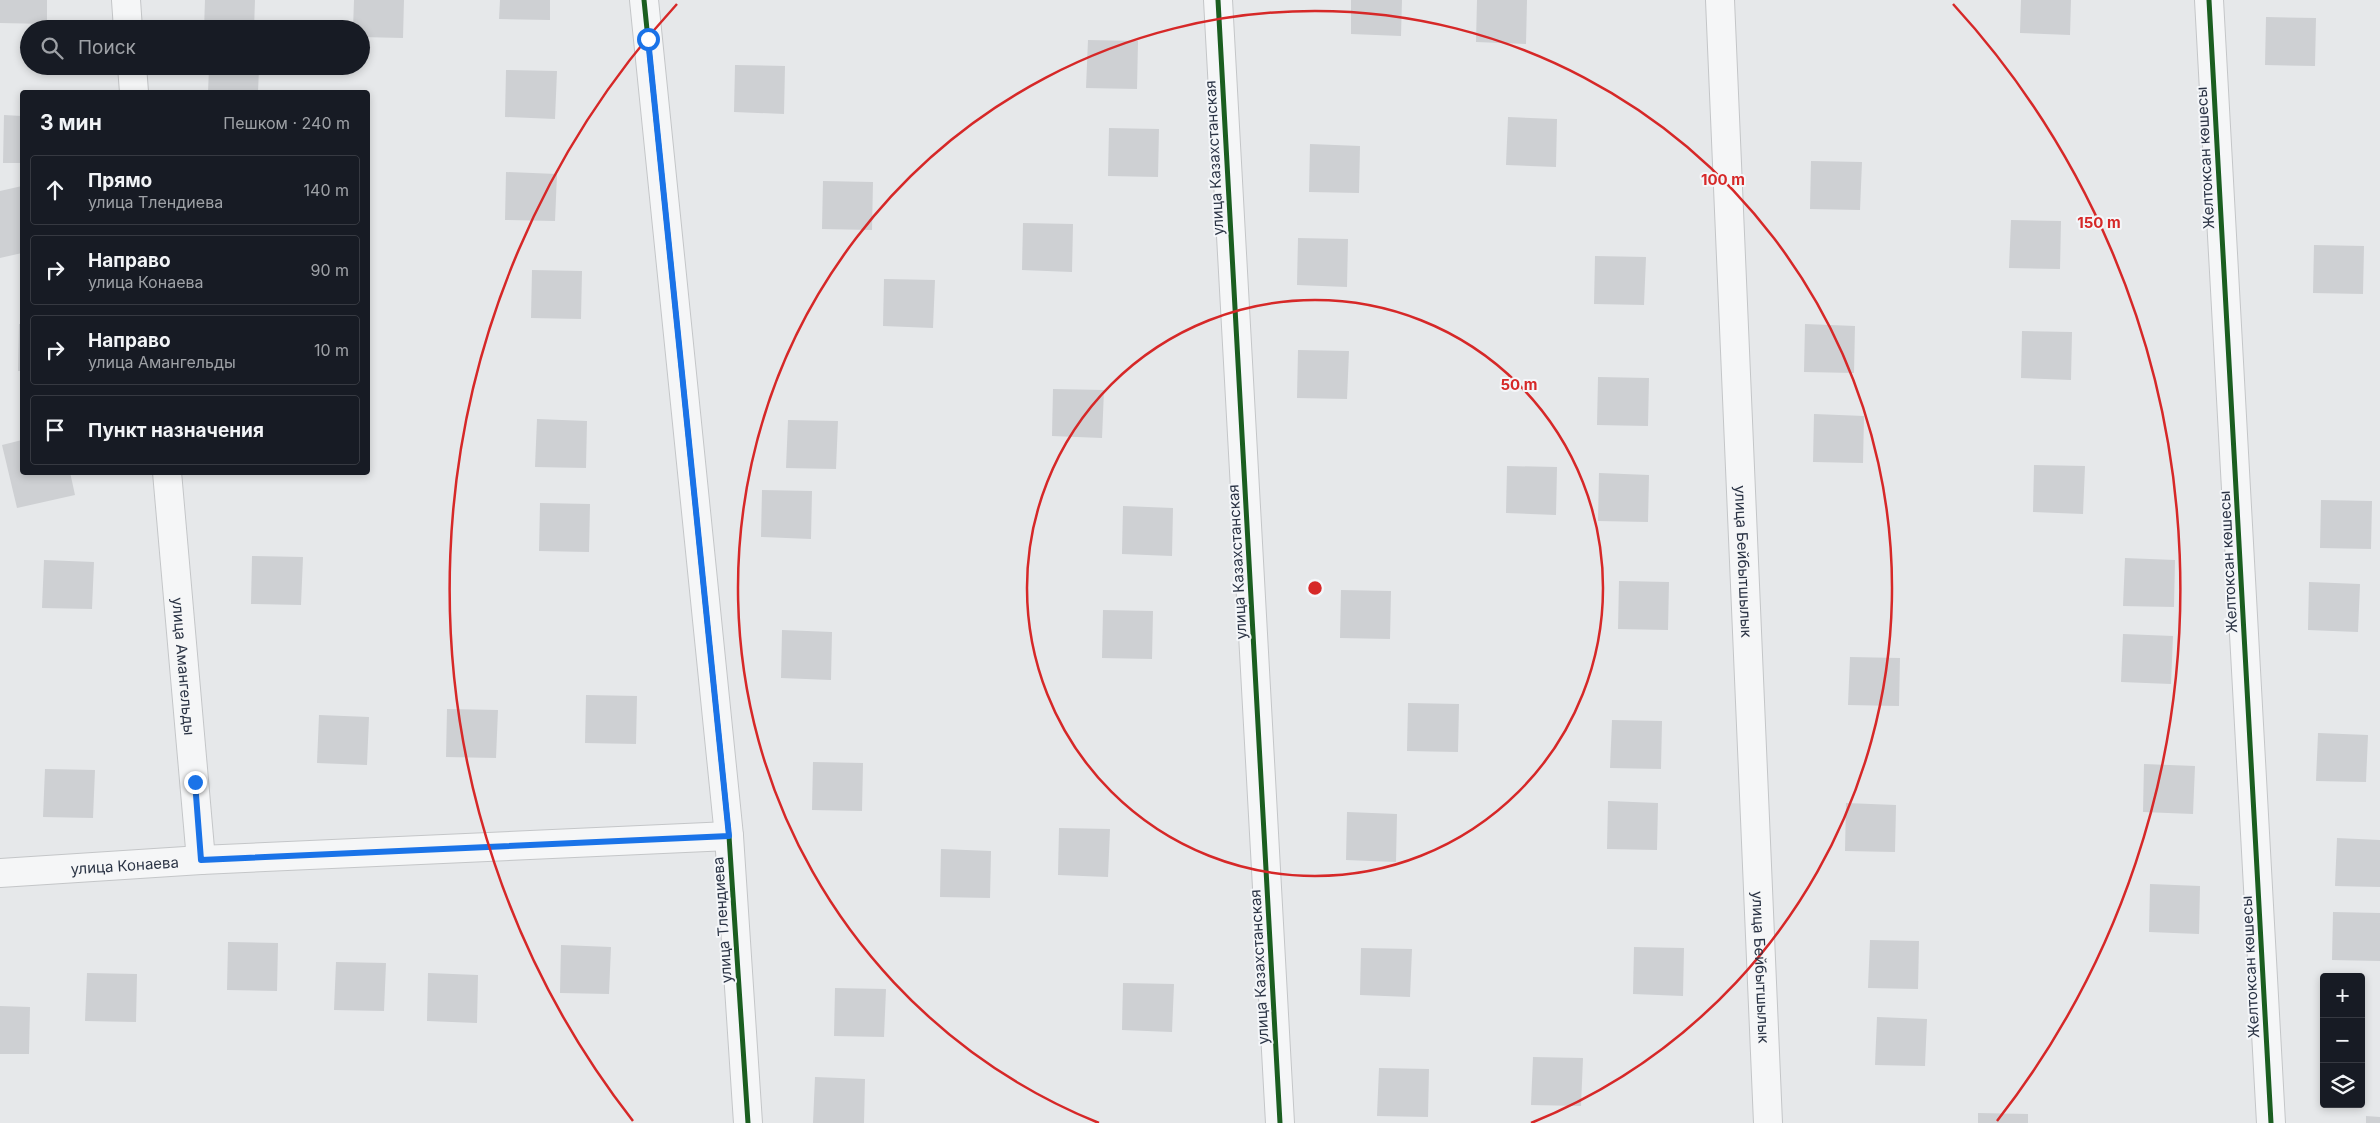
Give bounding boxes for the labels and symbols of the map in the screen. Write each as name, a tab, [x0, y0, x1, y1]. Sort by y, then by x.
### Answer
route start	[637, 28, 660, 51]
street label: улица Казахстанская	[1200, 80, 1228, 236]
street label: Желтоксан көшесы	[2192, 86, 2218, 230]
text: 100 m	[1701, 170, 1745, 189]
text: 150 m	[2077, 213, 2121, 232]
text: 50 m	[1501, 375, 1537, 394]
street label: улица Казахстанская	[1223, 484, 1251, 640]
street label: улица Бейбытшылык	[1731, 485, 1757, 638]
street label: Желтоксан көшесы	[2215, 490, 2241, 634]
centre of rings	[1306, 579, 1324, 597]
street label: улица Амангельды	[169, 596, 200, 736]
route end	[184, 771, 207, 794]
street label: улица Конаева	[70, 852, 179, 878]
street label: улица Тлендиева	[708, 856, 736, 984]
street label: улица Казахстанская	[1245, 889, 1273, 1045]
street label: улица Бейбытшылык	[1749, 890, 1774, 1044]
street label: Желтоксан көшесы	[2237, 895, 2263, 1039]

